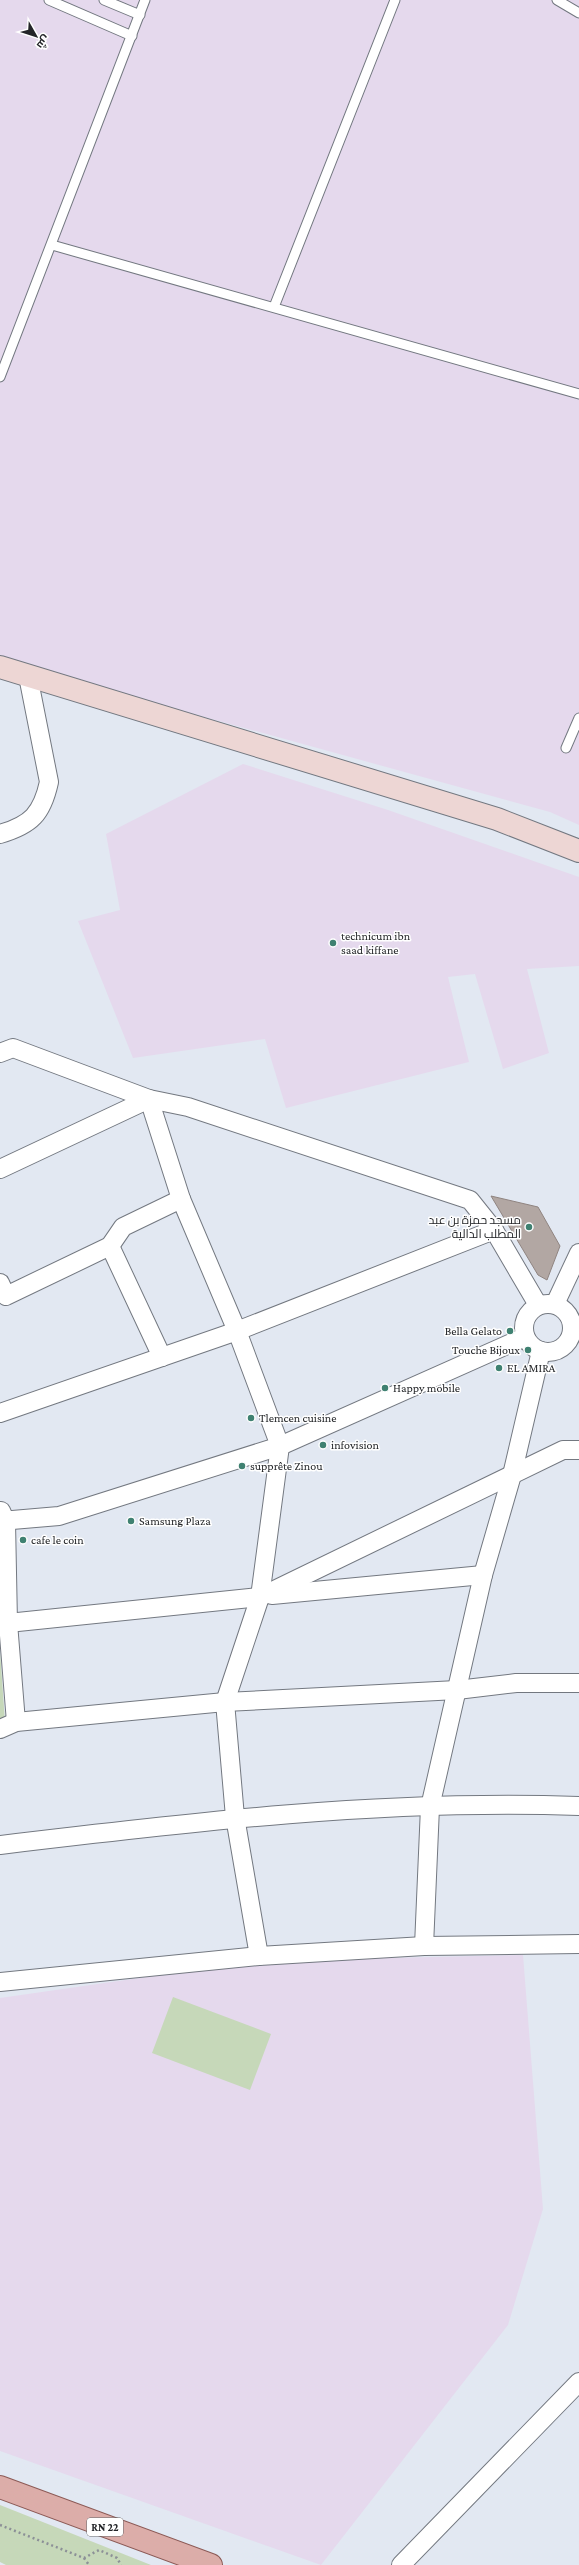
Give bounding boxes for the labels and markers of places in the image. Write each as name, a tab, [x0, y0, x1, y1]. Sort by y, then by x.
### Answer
place label: technicum ibn saad kiffane	[341, 929, 411, 957]
marker: technicum ibn saad kiffane	[328, 938, 338, 948]
place label: مسجد حمزة بن عبد المطلب الدالية	[429, 1213, 521, 1241]
marker: مسجد حمزة بن عبد المطلب الدالية	[524, 1222, 534, 1232]
place label: Bella Gelato	[445, 1324, 502, 1338]
marker: Bella Gelato	[505, 1326, 515, 1336]
place label: Touche Bijoux	[452, 1343, 520, 1357]
marker: Touche Bijoux	[523, 1345, 533, 1355]
place label: EL AMIRA	[507, 1361, 555, 1375]
marker: EL AMIRA	[494, 1363, 504, 1373]
place label: Happy mobile	[393, 1381, 460, 1395]
marker: Happy mobile	[380, 1383, 390, 1393]
place label: Tlemcen cuisine	[259, 1411, 337, 1425]
marker: Tlemcen cuisine	[246, 1413, 256, 1423]
place label: infovision	[331, 1438, 380, 1452]
marker: infovision	[318, 1440, 328, 1450]
place label: supprête Zinou	[250, 1459, 323, 1473]
marker: supprête Zinou	[237, 1461, 247, 1471]
place label: Samsung Plaza	[139, 1514, 211, 1528]
marker: Samsung Plaza	[126, 1516, 136, 1526]
place label: cafe le coin	[31, 1533, 84, 1547]
marker: cafe le coin	[18, 1535, 28, 1545]

